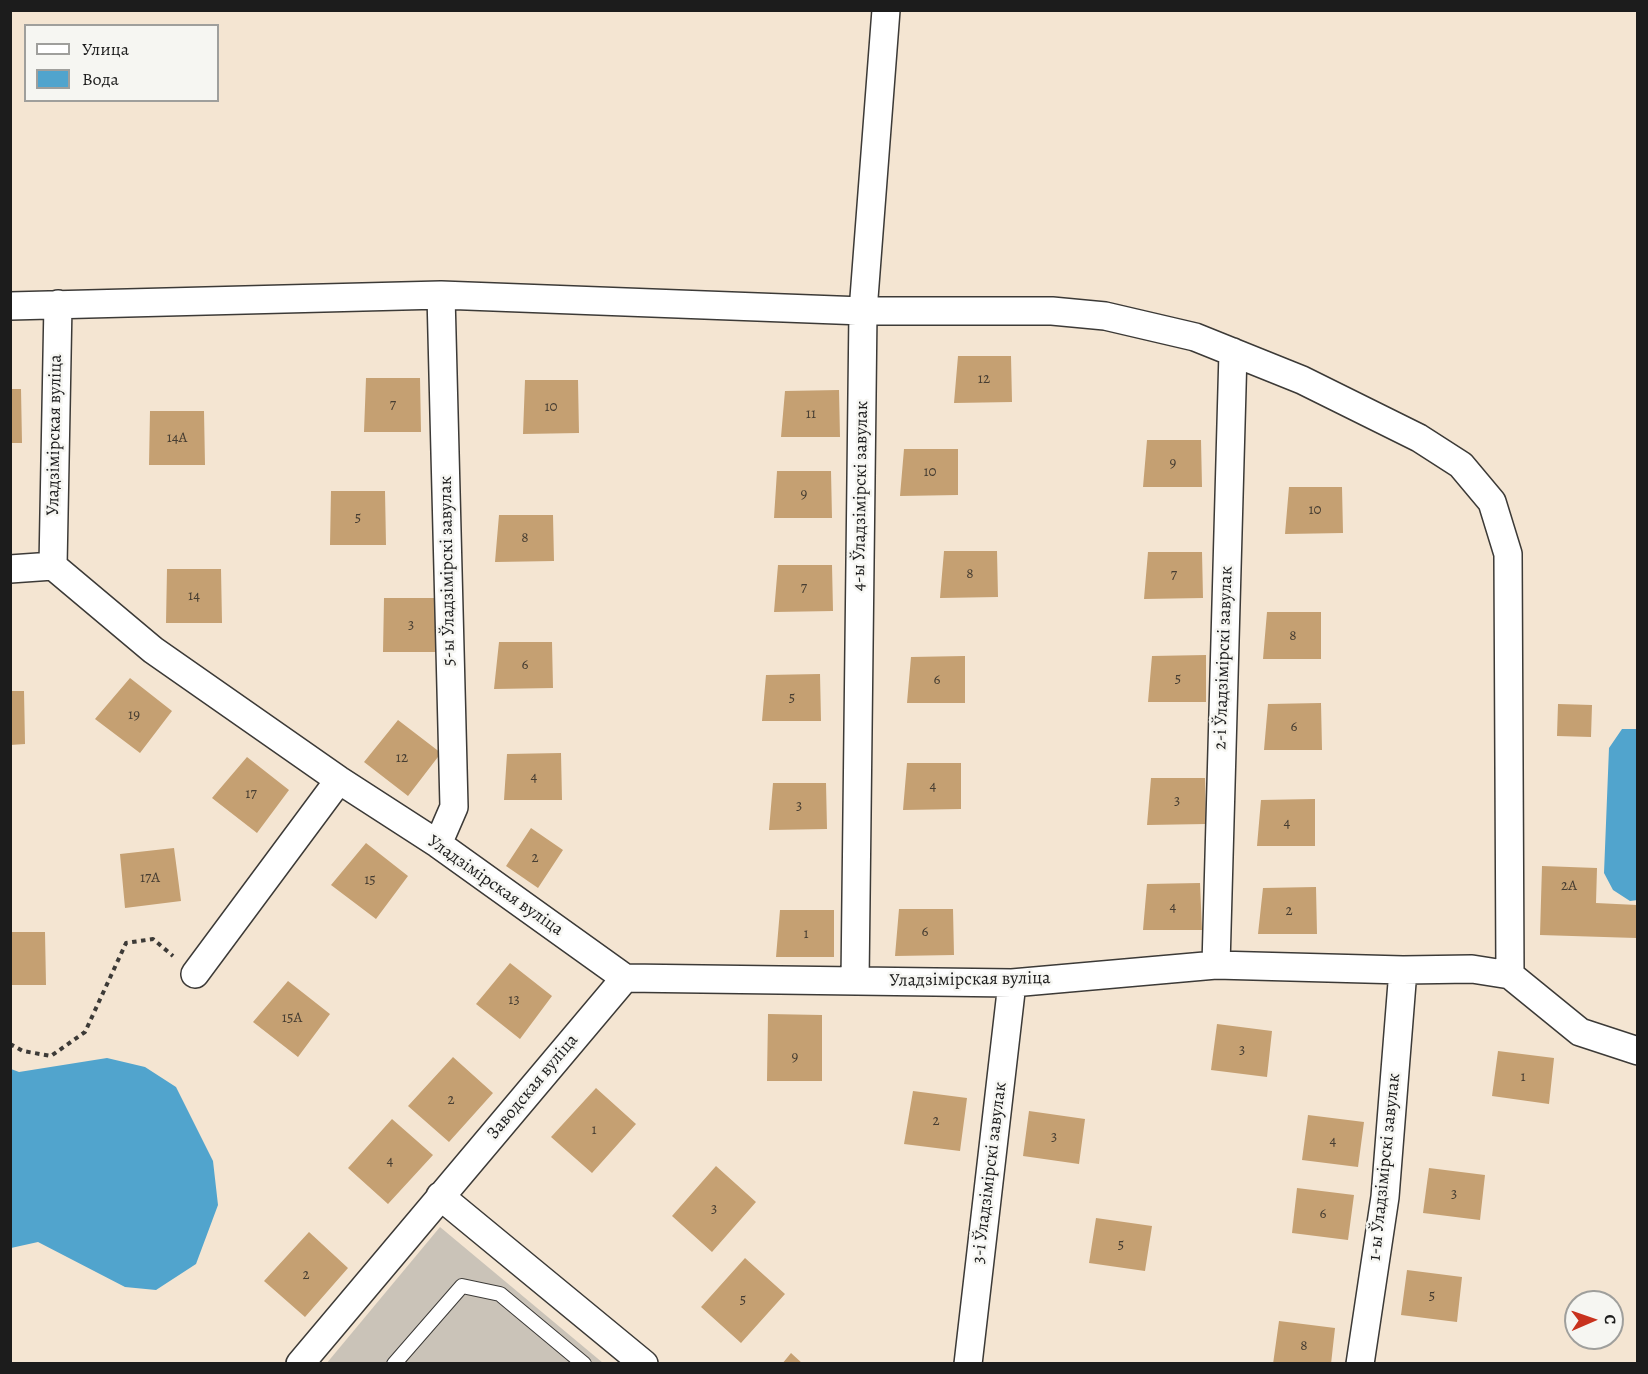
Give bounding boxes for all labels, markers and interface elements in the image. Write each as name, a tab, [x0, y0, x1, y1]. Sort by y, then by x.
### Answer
legend	[24, 24, 219, 102]
text: Улица	[82, 37, 129, 61]
text: Вода	[82, 67, 119, 91]
street label: Уладзімірская вуліца	[43, 354, 67, 516]
house number: 12	[978, 370, 990, 388]
house number: 7	[390, 396, 396, 414]
house number: 10	[544, 398, 558, 416]
street label: 4-ы Ўладзімірскі завулак	[849, 401, 873, 591]
house number: 11	[806, 405, 816, 423]
house number: 14А	[167, 429, 187, 447]
house number: 9	[1170, 454, 1176, 472]
house number: 10	[923, 463, 937, 481]
street label: 5-ы Ўладзімірскі завулак	[436, 476, 460, 666]
house number: 9	[801, 485, 807, 503]
house number: 10	[1308, 501, 1322, 519]
house number: 5	[355, 509, 361, 527]
house number: 8	[521, 529, 529, 547]
house number: 8	[966, 565, 974, 583]
house number: 7	[1171, 566, 1177, 584]
street label: 2-і Ўладзімірскі завулак	[1210, 566, 1238, 750]
house number: 7	[801, 579, 807, 597]
house number: 14	[188, 587, 200, 605]
house number: 3	[408, 616, 414, 634]
house number: 8	[1289, 627, 1297, 645]
house number: 6	[522, 656, 528, 674]
house number: 5	[1175, 670, 1181, 688]
house number: 6	[934, 671, 940, 689]
house number: 5	[789, 689, 795, 707]
house number: 19	[128, 706, 140, 724]
house number: 6	[1291, 718, 1297, 736]
house number: 12	[396, 749, 408, 767]
house number: 4	[531, 768, 537, 786]
house number: 4	[930, 777, 936, 795]
house number: 17	[245, 785, 257, 803]
house number: 3	[1174, 792, 1180, 810]
house number: 3	[796, 797, 802, 815]
house number: 4	[1284, 814, 1290, 832]
street label: Уладзімірская вуліца	[423, 831, 567, 941]
house number: 2	[531, 849, 539, 867]
house number: 17А	[140, 869, 160, 887]
house number: 15	[364, 871, 376, 889]
house number: 2А	[1561, 877, 1577, 895]
house number: 4	[1170, 898, 1176, 916]
house number: 2	[1285, 902, 1293, 920]
house number: 6	[922, 923, 928, 941]
house number: 1	[803, 925, 809, 943]
street label: Уладзімірская вуліца	[889, 968, 1051, 992]
house number: 13	[508, 991, 520, 1009]
house number: 15А	[282, 1009, 302, 1027]
street label: Заводская вуліца	[483, 1030, 583, 1144]
house number: 3	[1239, 1041, 1245, 1059]
house number: 9	[792, 1048, 798, 1066]
house number: 1	[1520, 1068, 1526, 1086]
street label: 1-ы Ўладзімірскі завулак	[1364, 1072, 1406, 1262]
street label: 3-і Ўладзімірскі завулак	[968, 1081, 1012, 1265]
house number: 2	[447, 1091, 455, 1109]
house number: 2	[932, 1112, 940, 1130]
house number: 1	[591, 1121, 597, 1139]
house number: 3	[1051, 1128, 1057, 1146]
house number: 4	[1330, 1132, 1336, 1150]
house number: 4	[387, 1152, 393, 1170]
house number: 3	[1451, 1185, 1457, 1203]
house number: 3	[711, 1200, 717, 1218]
house number: 6	[1320, 1205, 1326, 1223]
house number: 5	[1118, 1236, 1124, 1254]
house number: 2	[302, 1266, 310, 1284]
house number: 5	[1429, 1287, 1435, 1305]
north arrow	[1564, 1290, 1624, 1350]
house number: 5	[740, 1291, 746, 1309]
text: С	[1599, 1314, 1621, 1325]
house number: 8	[1300, 1337, 1308, 1355]

